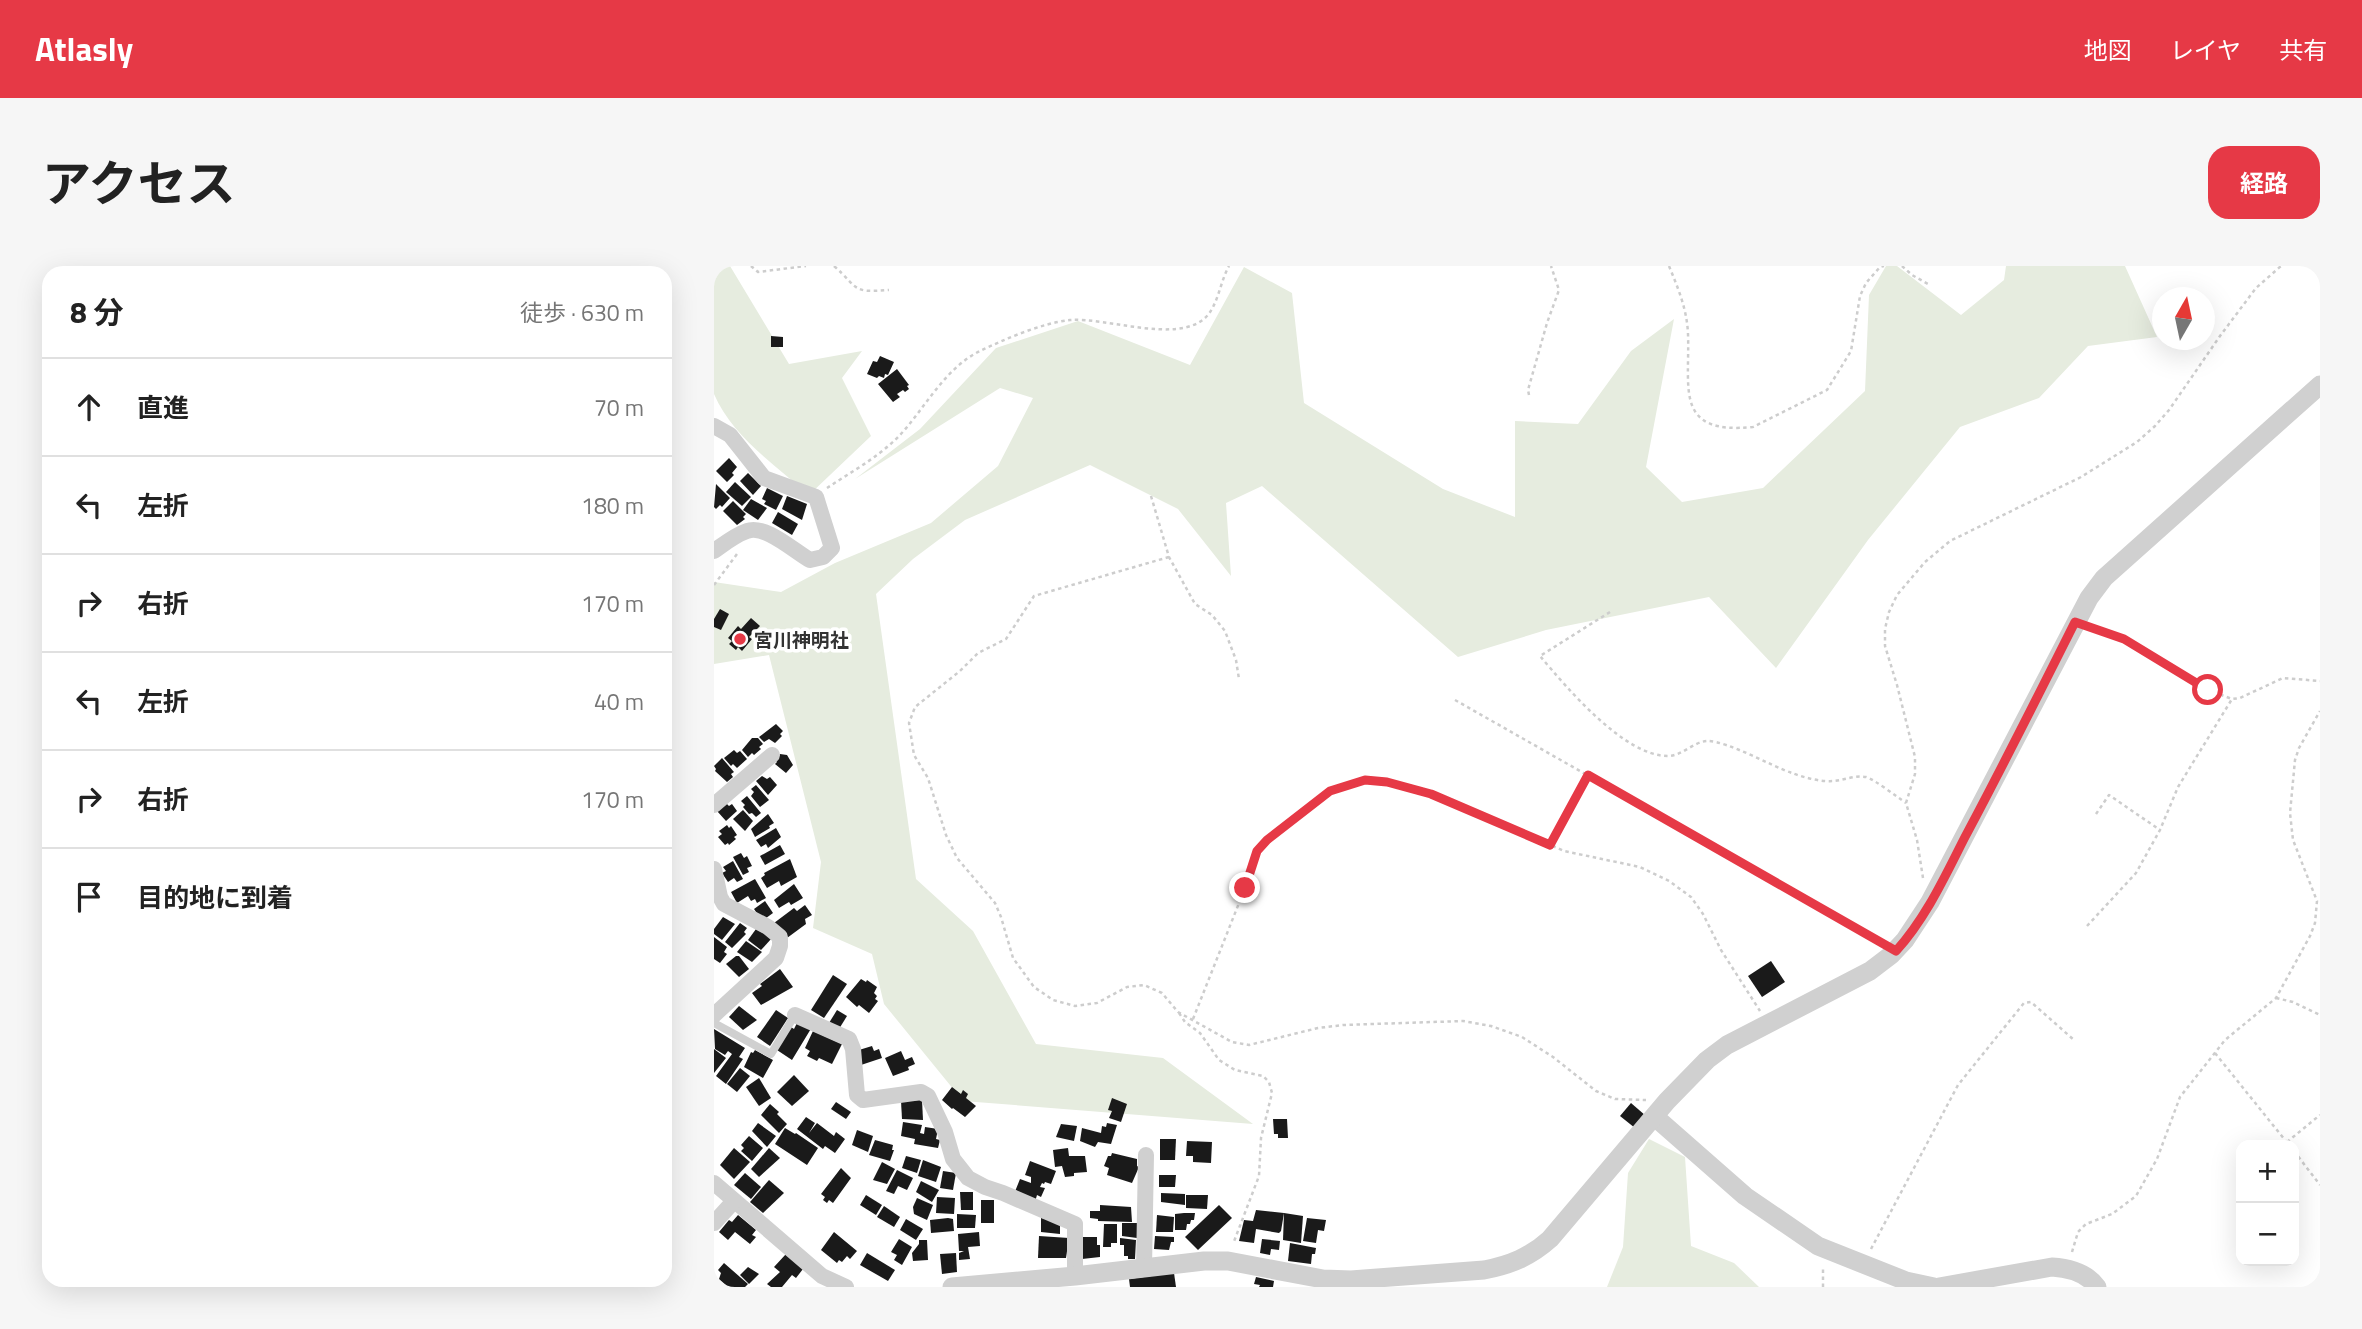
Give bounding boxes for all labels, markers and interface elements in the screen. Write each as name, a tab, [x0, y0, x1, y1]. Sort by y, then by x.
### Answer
text: Atlasly	[35, 24, 133, 74]
text: 地図	[2084, 32, 2132, 68]
text: レイヤ	[2170, 32, 2241, 68]
text: 共有	[2279, 32, 2327, 68]
text: アクセス	[42, 145, 236, 220]
button: 経路	[2208, 146, 2320, 219]
north arrow	[2152, 287, 2215, 350]
text: 8 分	[70, 289, 123, 335]
text: 徒歩 · 630 m	[520, 295, 644, 330]
icon: ahead	[70, 388, 108, 426]
text: 直進	[137, 388, 189, 427]
text: 70 m	[594, 390, 644, 425]
icon: left	[70, 486, 108, 524]
text: 左折	[137, 486, 189, 525]
text: 180 m	[581, 488, 644, 523]
icon: right	[70, 584, 108, 622]
text: 右折	[137, 584, 189, 623]
text: 170 m	[581, 586, 644, 621]
place label: 宮川神明社	[754, 625, 849, 654]
marker: 宮川神明社	[732, 631, 748, 647]
route start	[2192, 674, 2223, 705]
icon: left	[70, 682, 108, 720]
text: 左折	[137, 682, 189, 721]
text: 40 m	[594, 684, 644, 719]
icon: right	[70, 780, 108, 818]
text: 右折	[137, 780, 189, 819]
text: 170 m	[581, 782, 644, 817]
route end	[1229, 872, 1260, 903]
icon: arrive	[70, 878, 108, 916]
text: 目的地に到着	[137, 878, 293, 917]
map controls	[2236, 1140, 2299, 1266]
button: +	[2236, 1140, 2299, 1203]
button: −	[2236, 1203, 2299, 1266]

